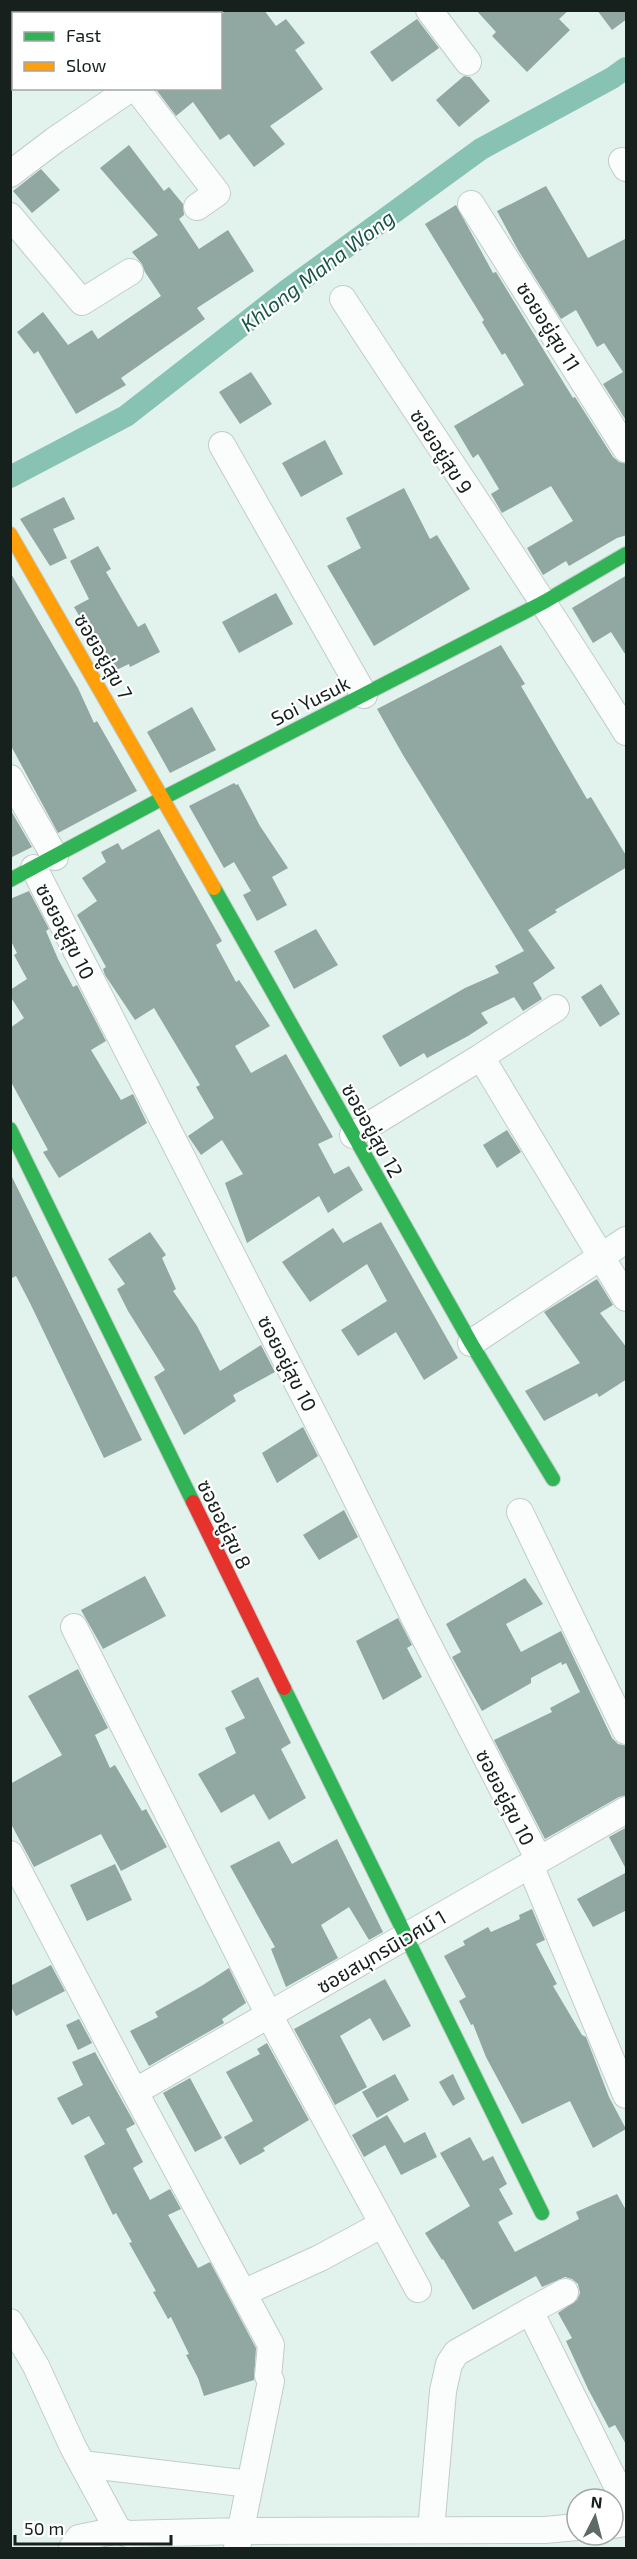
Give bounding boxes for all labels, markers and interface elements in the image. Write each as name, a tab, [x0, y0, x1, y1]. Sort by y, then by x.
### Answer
legend	[12, 12, 222, 90]
text: Fast	[66, 24, 101, 46]
text: Slow	[66, 54, 107, 76]
water label: Khlong Maha Wong	[235, 204, 399, 336]
street label: ซอยอยู่สุข 11	[510, 277, 586, 376]
street label: ซอยอยู่สุข 9	[404, 404, 478, 499]
street label: ซอยอยู่สุข 7	[68, 609, 138, 704]
street label: Soi Yusuk	[267, 670, 353, 730]
street label: ซอยอยู่สุข 10	[30, 879, 100, 984]
street label: ซอยอยู่สุข 12	[336, 1079, 409, 1182]
street label: ซอยอยู่สุข 10	[252, 1311, 322, 1416]
street label: ซอยอยู่สุข 8	[191, 1475, 257, 1574]
street label: ซอยอยู่สุข 10	[470, 1745, 540, 1850]
street label: ซอยสมุทรนิเวศน์ 1	[312, 1904, 450, 1999]
north arrow	[565, 2487, 625, 2547]
text: N	[590, 2492, 603, 2512]
scale bar	[15, 2508, 171, 2546]
text: 50 m	[24, 2517, 64, 2539]

